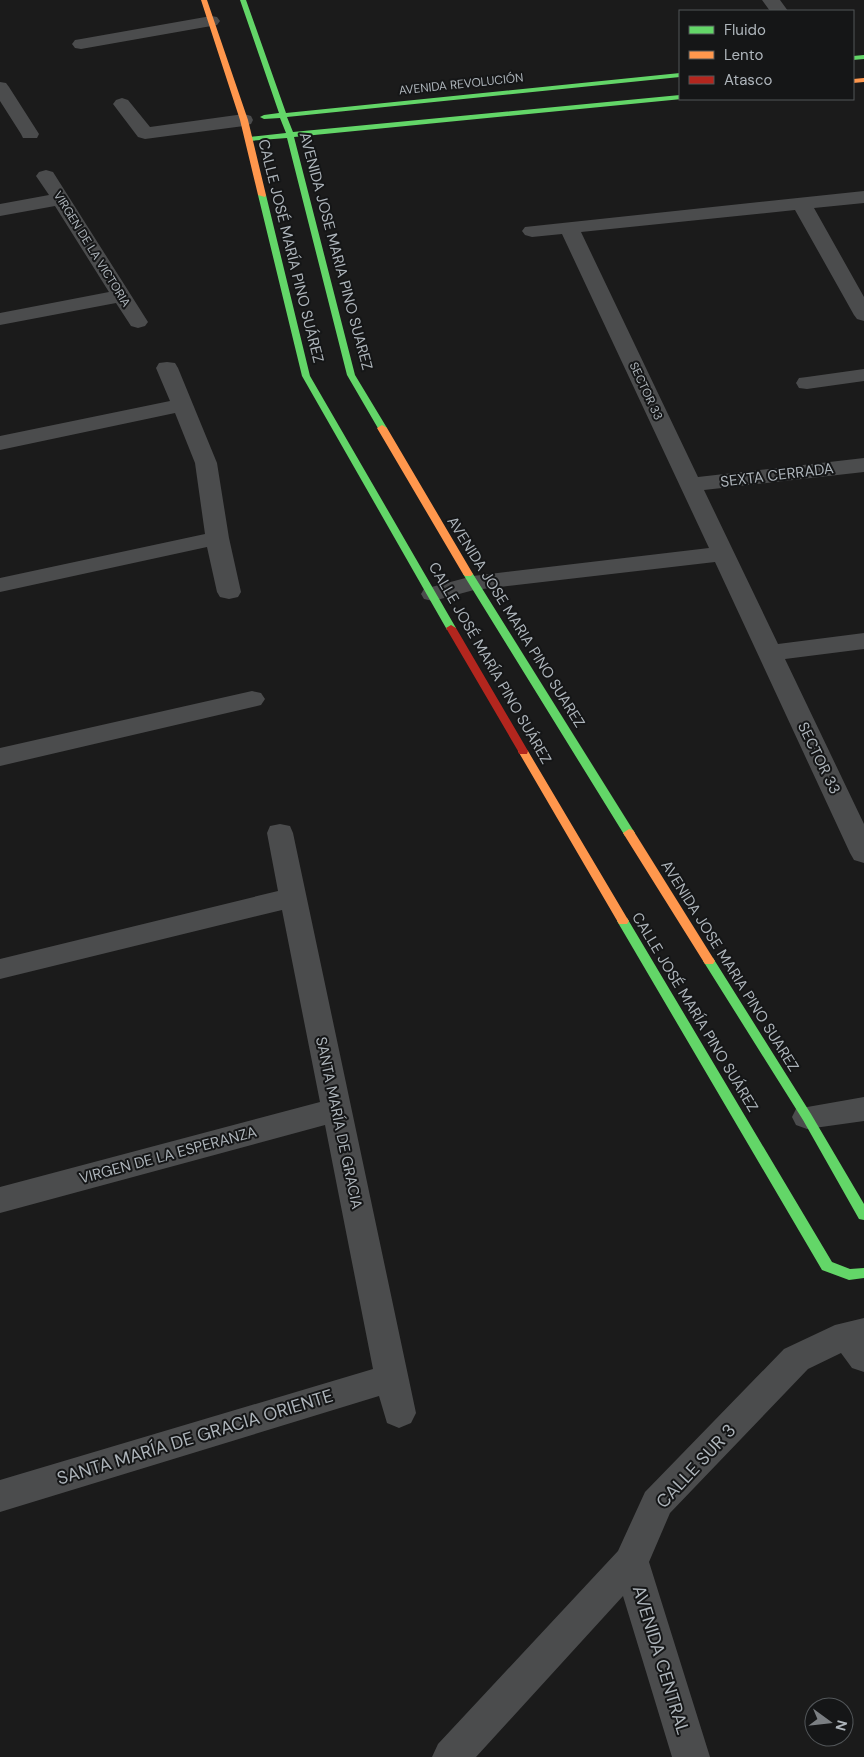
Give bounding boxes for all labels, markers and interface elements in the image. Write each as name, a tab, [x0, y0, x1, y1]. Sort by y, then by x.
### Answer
legend	[679, 10, 854, 100]
text: Fluido	[724, 20, 766, 40]
text: Lento	[724, 45, 763, 65]
street label: AVENIDA REVOLUCIÓN	[398, 69, 524, 99]
text: Atasco	[724, 70, 772, 90]
street label: AVENIDA JOSE MARIA PINO SUAREZ	[295, 130, 377, 372]
street label: CALLE JOSÉ MARÍA PINO SUÁREZ	[254, 137, 328, 365]
street label: VIRGEN DE LA VICTORIA	[50, 188, 134, 310]
street label: SECTOR 33	[626, 359, 666, 423]
street label: SEXTA CERRADA	[719, 458, 835, 492]
street label: AVENIDA JOSE MARIA PINO SUAREZ	[443, 513, 589, 731]
street label: CALLE JOSÉ MARÍA PINO SUÁREZ	[424, 559, 556, 767]
street label: SECTOR 33	[793, 719, 845, 797]
street label: AVENIDA JOSE MARIA PINO SUAREZ	[657, 857, 803, 1075]
street label: CALLE JOSÉ MARÍA PINO SUÁREZ	[627, 908, 763, 1116]
street label: SANTA MARÍA DE GRACIA	[311, 1035, 367, 1211]
street label: VIRGEN DE LA ESPERANZA	[77, 1122, 259, 1188]
street label: SANTA MARÍA DE GRACIA ORIENTE	[54, 1384, 336, 1490]
street label: CALLE SUR 3	[651, 1419, 741, 1513]
street label: AVENIDA CENTRAL	[627, 1582, 695, 1738]
north arrow	[804, 1697, 854, 1747]
text: N	[832, 1718, 852, 1733]

